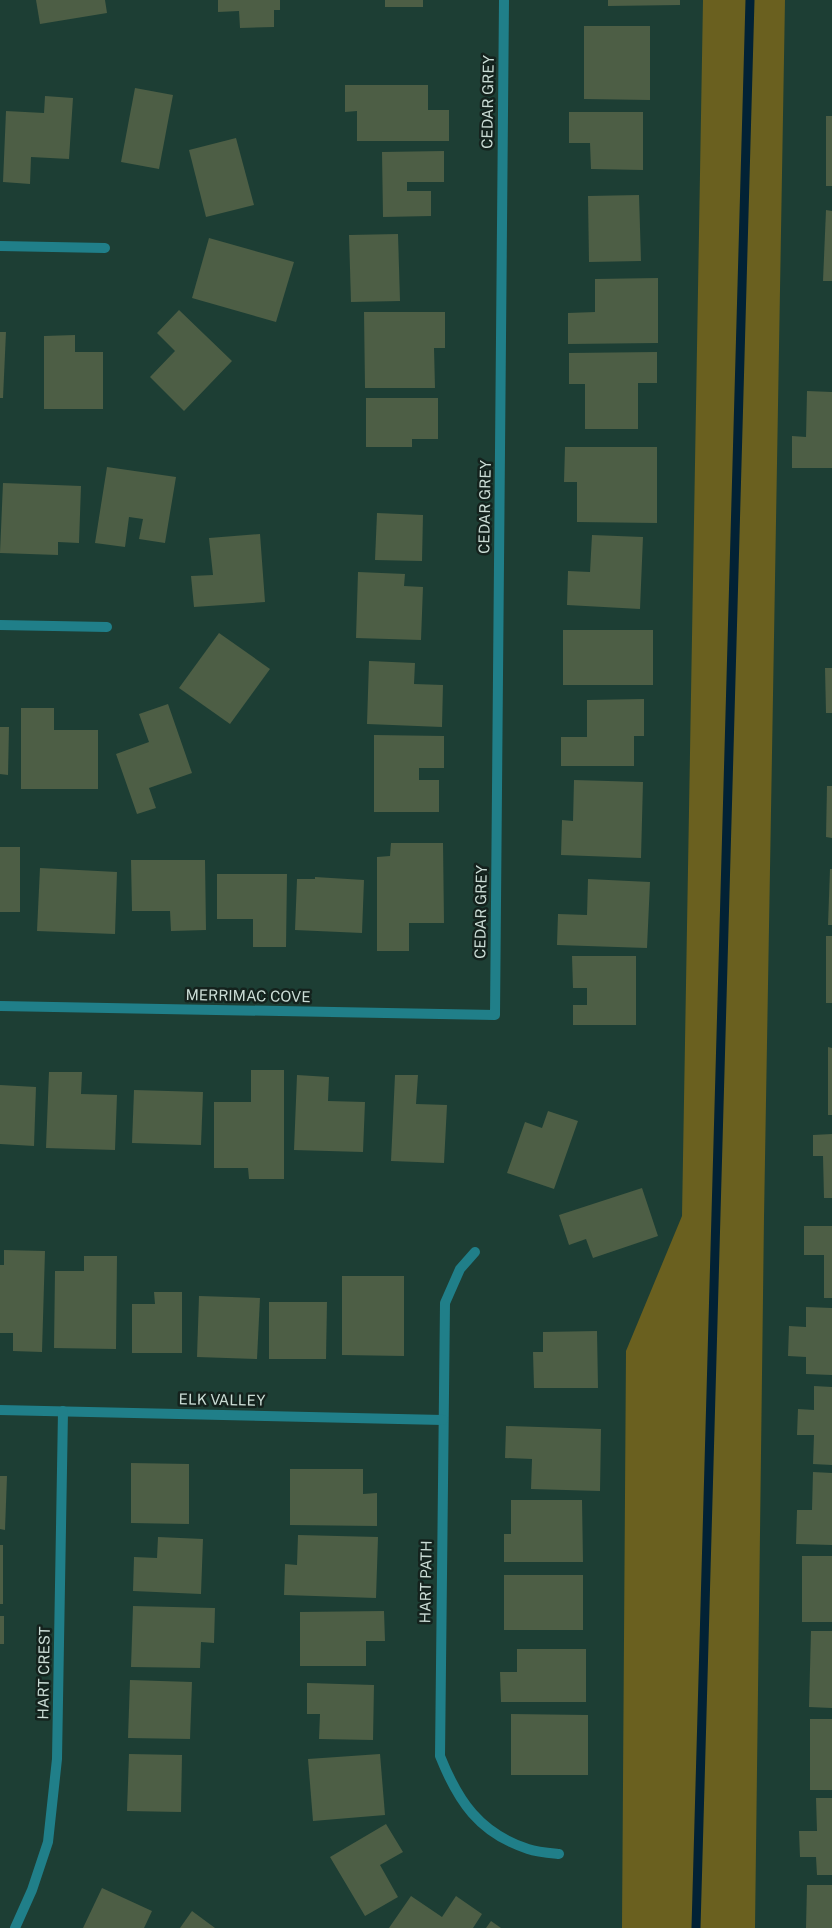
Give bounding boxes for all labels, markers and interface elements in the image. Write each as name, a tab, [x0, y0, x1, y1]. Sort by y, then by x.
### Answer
street label: CEDAR GREY	[478, 55, 497, 149]
street label: CEDAR GREY	[475, 460, 494, 554]
street label: CEDAR GREY	[471, 865, 490, 959]
street label: MERRIMAC COVE	[185, 986, 311, 1005]
street label: ELK VALLEY	[179, 1390, 265, 1409]
street label: HART PATH	[416, 1540, 435, 1624]
street label: HART CREST	[34, 1626, 53, 1720]

